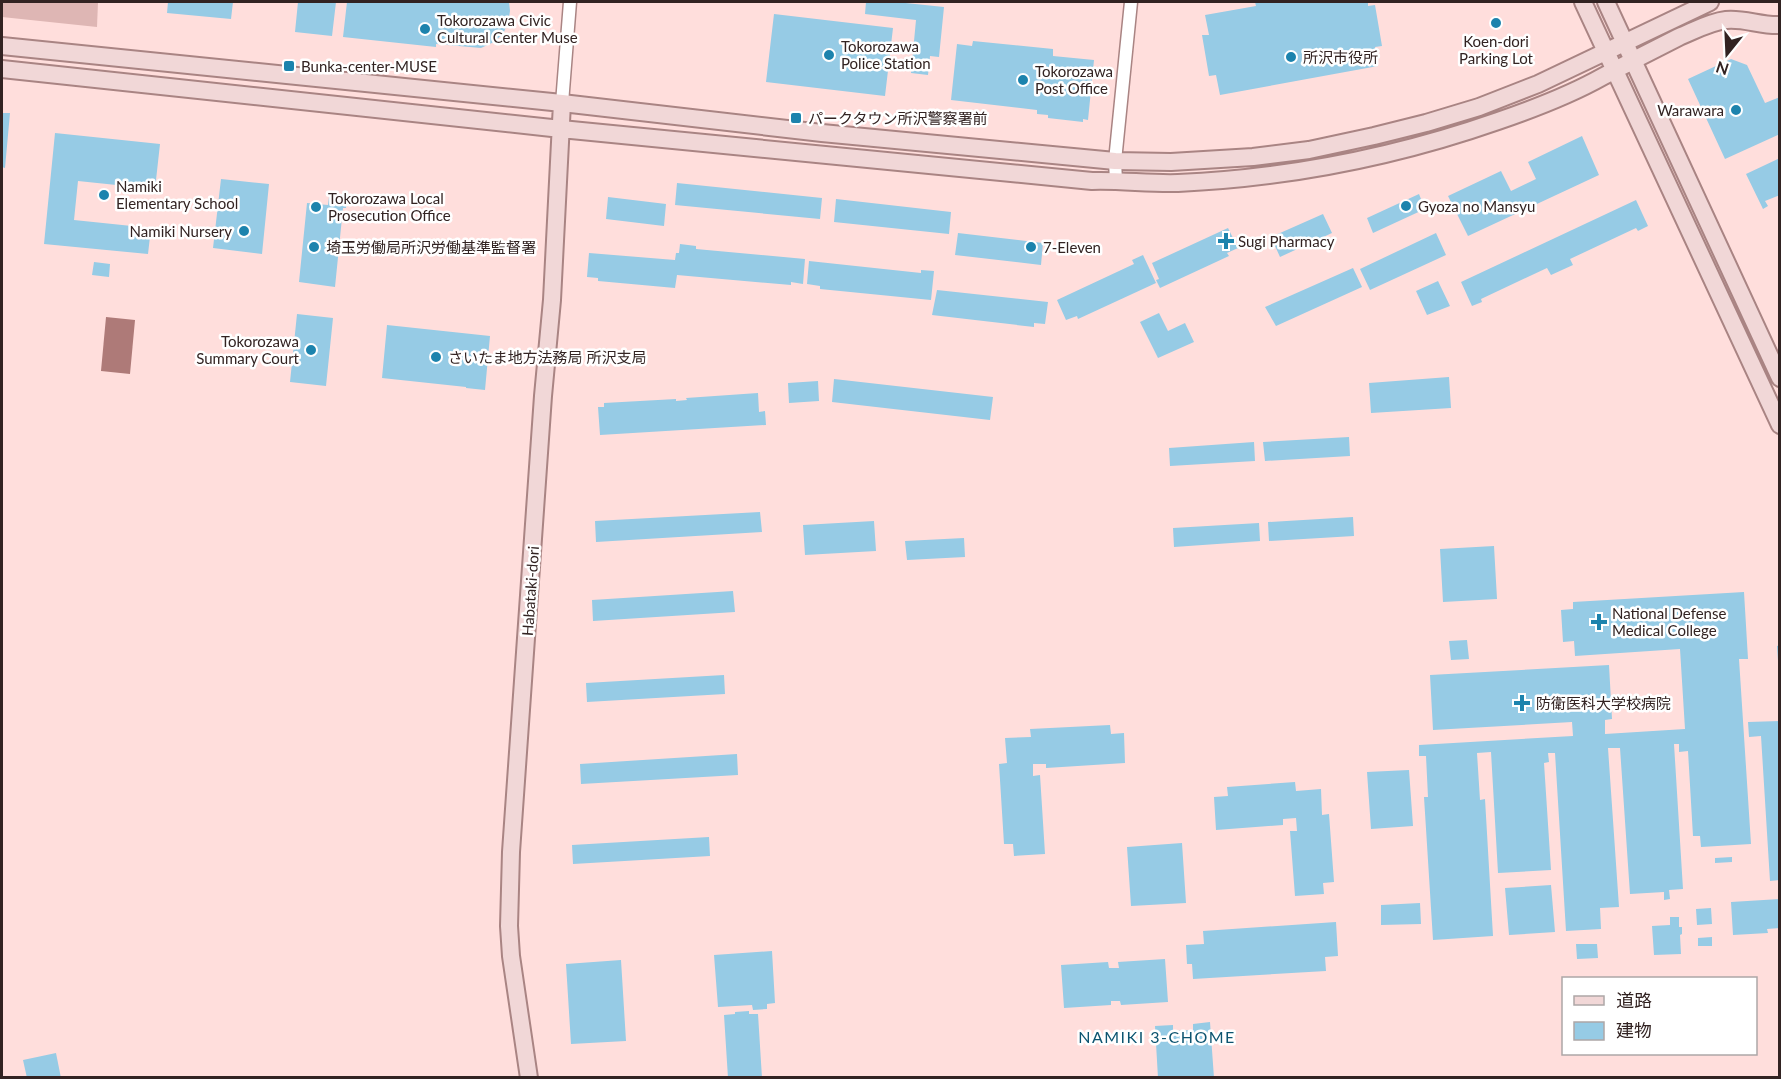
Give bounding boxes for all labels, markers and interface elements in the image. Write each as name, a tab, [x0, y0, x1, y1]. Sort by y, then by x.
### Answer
place label: Tokorozawa Civic Cultural Center Muse	[437, 11, 578, 46]
marker: Koen-dori Parking Lot	[1489, 16, 1503, 30]
marker: Tokorozawa Civic Cultural Center Muse	[418, 22, 432, 36]
north arrow	[1697, 24, 1757, 84]
place label: Koen-dori Parking Lot	[1459, 32, 1534, 67]
place label: Tokorozawa Police Station	[841, 37, 931, 72]
marker: Tokorozawa Police Station	[822, 48, 836, 62]
place label: 所沢市役所	[1303, 48, 1378, 66]
marker: 所沢市役所	[1284, 50, 1298, 64]
place label: Bunka-center-MUSE	[301, 57, 437, 75]
text: N	[1713, 58, 1731, 80]
marker: Bunka-center-MUSE	[282, 59, 296, 73]
place label: Tokorozawa Post Office	[1035, 62, 1113, 97]
marker: Tokorozawa Post Office	[1016, 73, 1030, 87]
place label: Warawara	[1657, 101, 1724, 119]
marker: Warawara	[1729, 103, 1743, 117]
place label: パークタウン所沢警察署前	[808, 109, 987, 127]
marker: パークタウン所沢警察署前	[789, 111, 803, 125]
place label: Namiki Elementary School	[116, 177, 238, 212]
marker: Namiki Elementary School	[97, 188, 111, 202]
place label: Tokorozawa Local Prosecution Office	[328, 189, 451, 224]
place label: Gyoza no Mansyu	[1418, 197, 1535, 215]
marker: Gyoza no Mansyu	[1399, 199, 1413, 213]
marker: Tokorozawa Local Prosecution Office	[309, 200, 323, 214]
place label: Namiki Nursery	[130, 222, 232, 240]
marker: Namiki Nursery	[237, 224, 251, 238]
place label: Sugi Pharmacy	[1238, 232, 1335, 250]
marker: Sugi Pharmacy	[1219, 234, 1233, 248]
place label: 埼玉労働局所沢労働基準監督署	[326, 238, 536, 256]
place label: 7-Eleven	[1043, 238, 1101, 256]
marker: 埼玉労働局所沢労働基準監督署	[307, 240, 321, 254]
marker: 7-Eleven	[1024, 240, 1038, 254]
place label: Tokorozawa Summary Court	[196, 332, 300, 367]
marker: Tokorozawa Summary Court	[304, 343, 318, 357]
place label: さいたま地方法務局 所沢支局	[448, 348, 646, 366]
marker: さいたま地方法務局 所沢支局	[429, 350, 443, 364]
street label: Habataki-dori	[518, 545, 542, 637]
place label: National Defense Medical College	[1612, 604, 1726, 639]
marker: National Defense Medical College	[1590, 613, 1608, 631]
marker: 防衛医科大学校病院	[1513, 694, 1531, 712]
place label: 防衛医科大学校病院	[1536, 694, 1671, 712]
legend	[1562, 977, 1757, 1055]
text: 道路	[1616, 989, 1652, 1011]
text: 建物	[1616, 1019, 1652, 1041]
district label: NAMIKI 3-CHOME	[1078, 1027, 1236, 1046]

